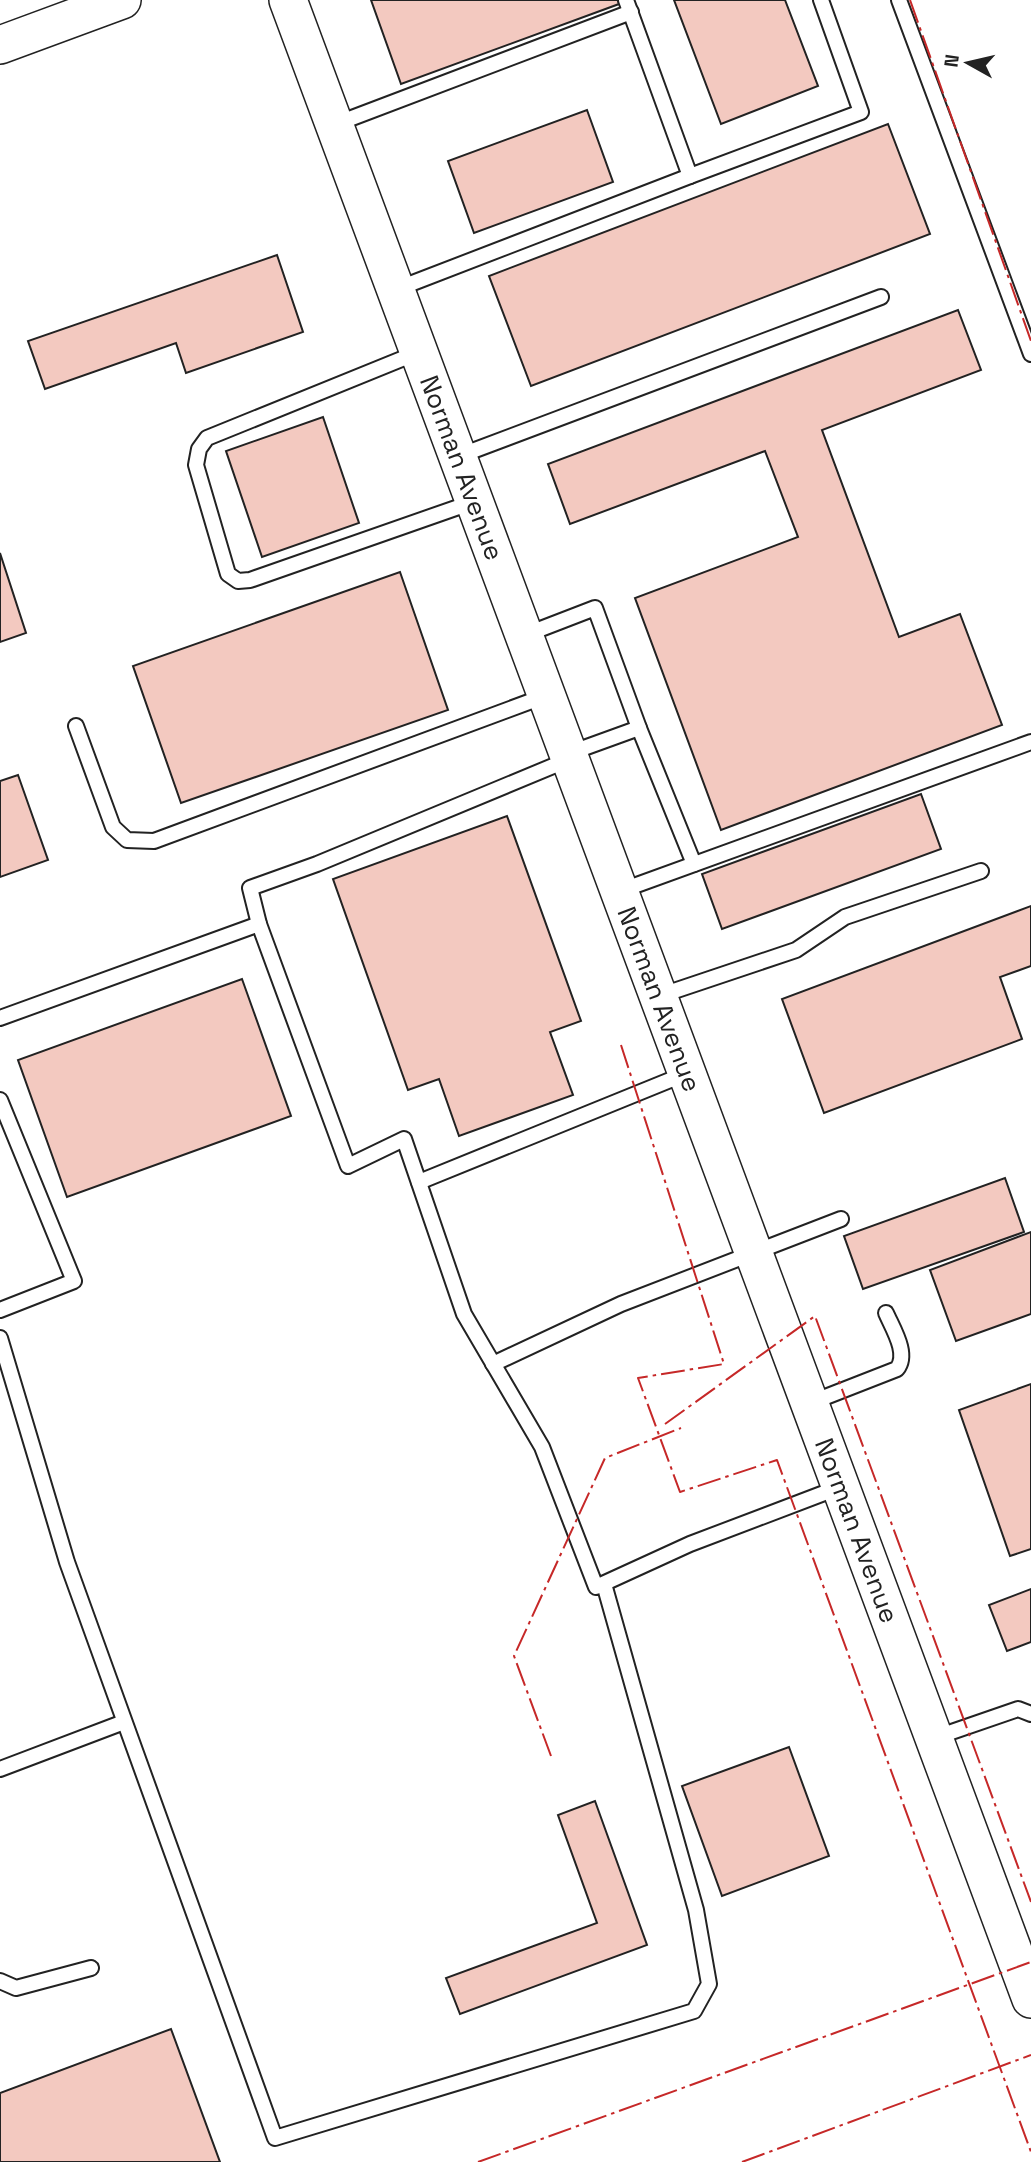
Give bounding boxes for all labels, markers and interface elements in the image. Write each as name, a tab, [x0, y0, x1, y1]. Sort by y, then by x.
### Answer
north arrow	[933, 28, 1003, 98]
text: N	[938, 53, 965, 69]
street label: Norman Avenue	[412, 371, 512, 565]
street label: Norman Avenue	[610, 902, 709, 1096]
street label: Norman Avenue	[807, 1434, 907, 1628]

